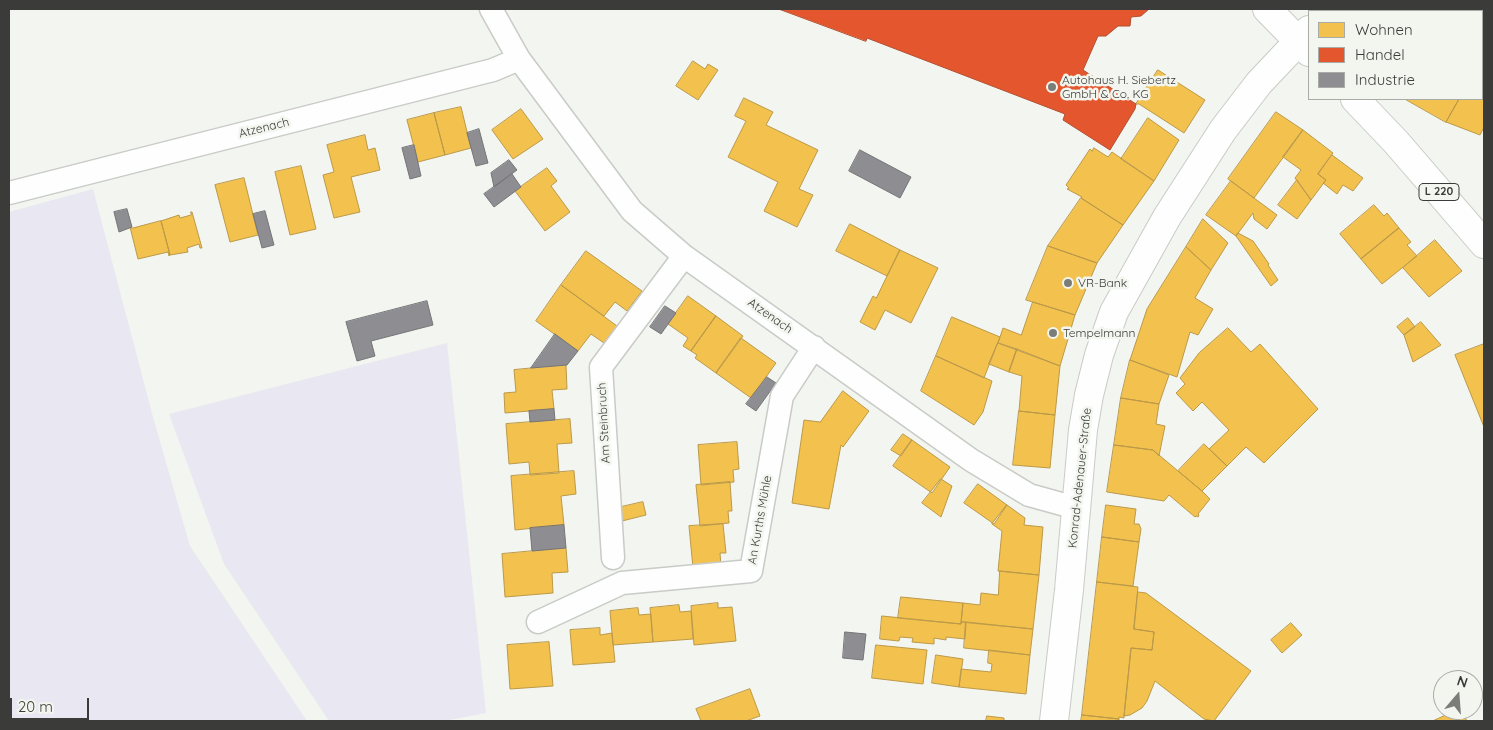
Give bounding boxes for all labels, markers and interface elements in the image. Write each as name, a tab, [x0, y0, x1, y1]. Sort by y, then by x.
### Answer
legend	[1308, 10, 1483, 100]
text: Wohnen	[1355, 20, 1413, 39]
text: Handel	[1355, 45, 1405, 64]
text: Industrie	[1355, 70, 1415, 89]
place label: Autohaus H. Siebertz GmbH & Co. KG	[1062, 73, 1176, 101]
marker: Autohaus H. Siebertz GmbH & Co. KG	[1046, 81, 1058, 93]
street label: Atzenach	[237, 115, 291, 141]
road number: L 220	[1419, 183, 1459, 200]
place label: VR-Bank	[1078, 276, 1127, 290]
marker: VR-Bank	[1062, 277, 1074, 289]
street label: Atzenach	[745, 295, 795, 337]
place label: Tempelmann	[1063, 326, 1135, 340]
marker: Tempelmann	[1047, 327, 1059, 339]
street label: Am Steinbruch	[595, 382, 613, 464]
street label: Konrad-Adenauer-Straße	[1065, 407, 1095, 549]
street label: An Kurths Mühle	[745, 474, 775, 566]
north arrow	[1433, 670, 1483, 720]
text: N	[1455, 672, 1470, 692]
scale bar	[12, 688, 91, 720]
text: 20 m	[18, 697, 53, 716]

